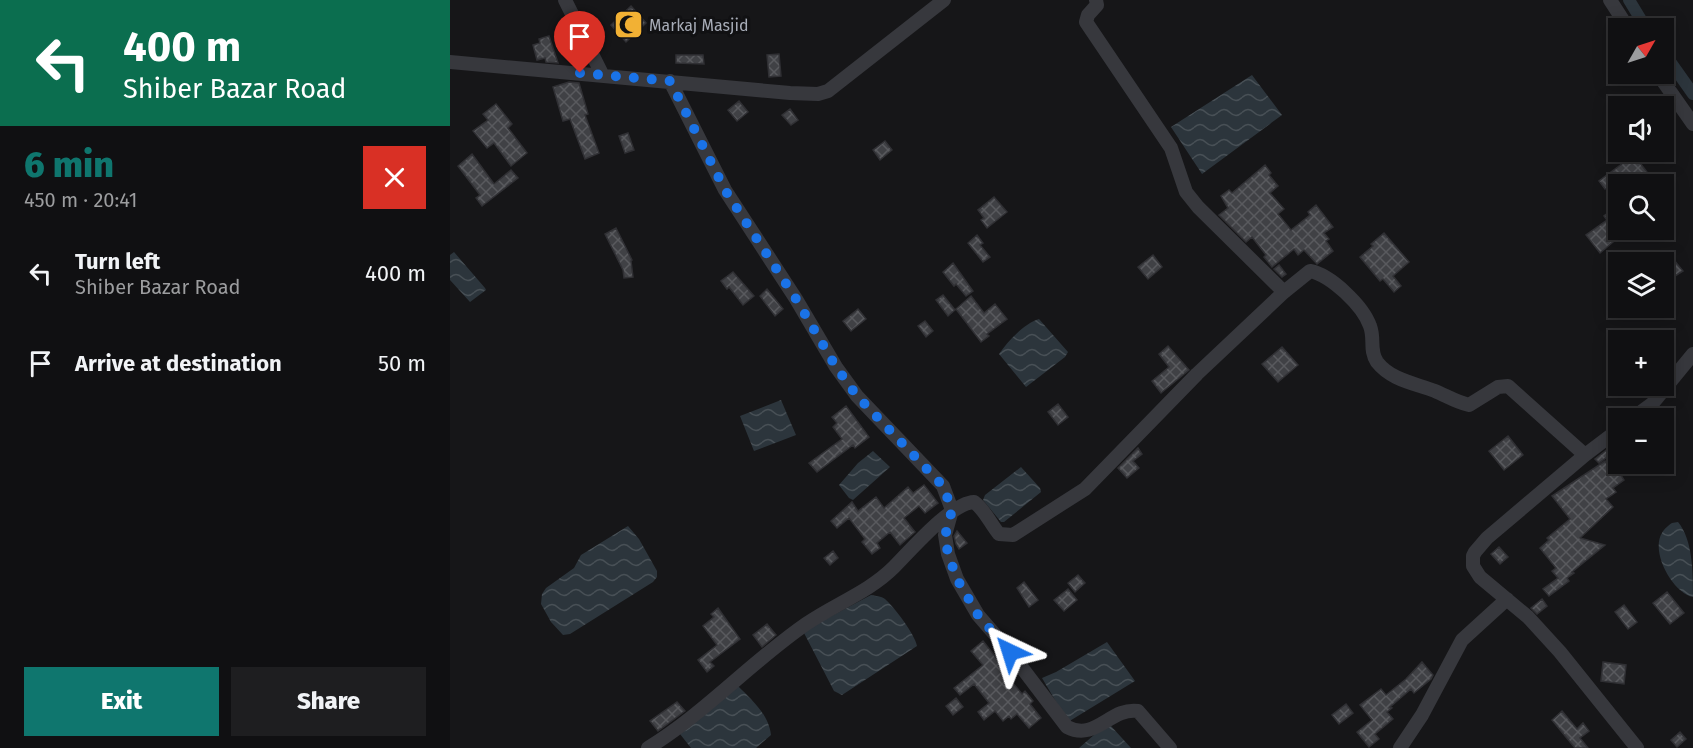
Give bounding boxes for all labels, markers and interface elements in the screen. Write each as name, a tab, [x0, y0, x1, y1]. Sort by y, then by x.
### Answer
mosque icon: Markaj Masjid	[612, 9, 644, 41]
pin	[554, 11, 605, 73]
place label: Markaj Masjid	[649, 16, 749, 35]
north arrow	[1608, 18, 1674, 84]
map controls	[1608, 18, 1674, 474]
icon: arrive	[563, 20, 596, 53]
text: 400 m	[123, 22, 241, 72]
icon: left	[24, 24, 102, 102]
text: Shiber Bazar Road	[123, 73, 347, 105]
button: sound	[1608, 96, 1674, 162]
text: 6 min	[24, 143, 114, 187]
button: close	[363, 146, 426, 209]
button: search	[1608, 174, 1674, 240]
text: 450 m · 20:41	[24, 188, 137, 212]
text: Turn left	[75, 248, 160, 275]
button: layers	[1608, 252, 1674, 318]
icon: left	[24, 257, 57, 290]
text: 400 m	[365, 260, 426, 287]
text: Shiber Bazar Road	[75, 275, 241, 299]
button: +	[1608, 330, 1674, 396]
icon: arrive	[24, 347, 57, 380]
text: Arrive at destination	[75, 350, 282, 377]
text: 50 m	[378, 350, 426, 377]
button: −	[1608, 408, 1674, 474]
position arrow	[978, 620, 1042, 684]
button: Exit	[24, 667, 219, 736]
button: Share	[231, 667, 426, 736]

